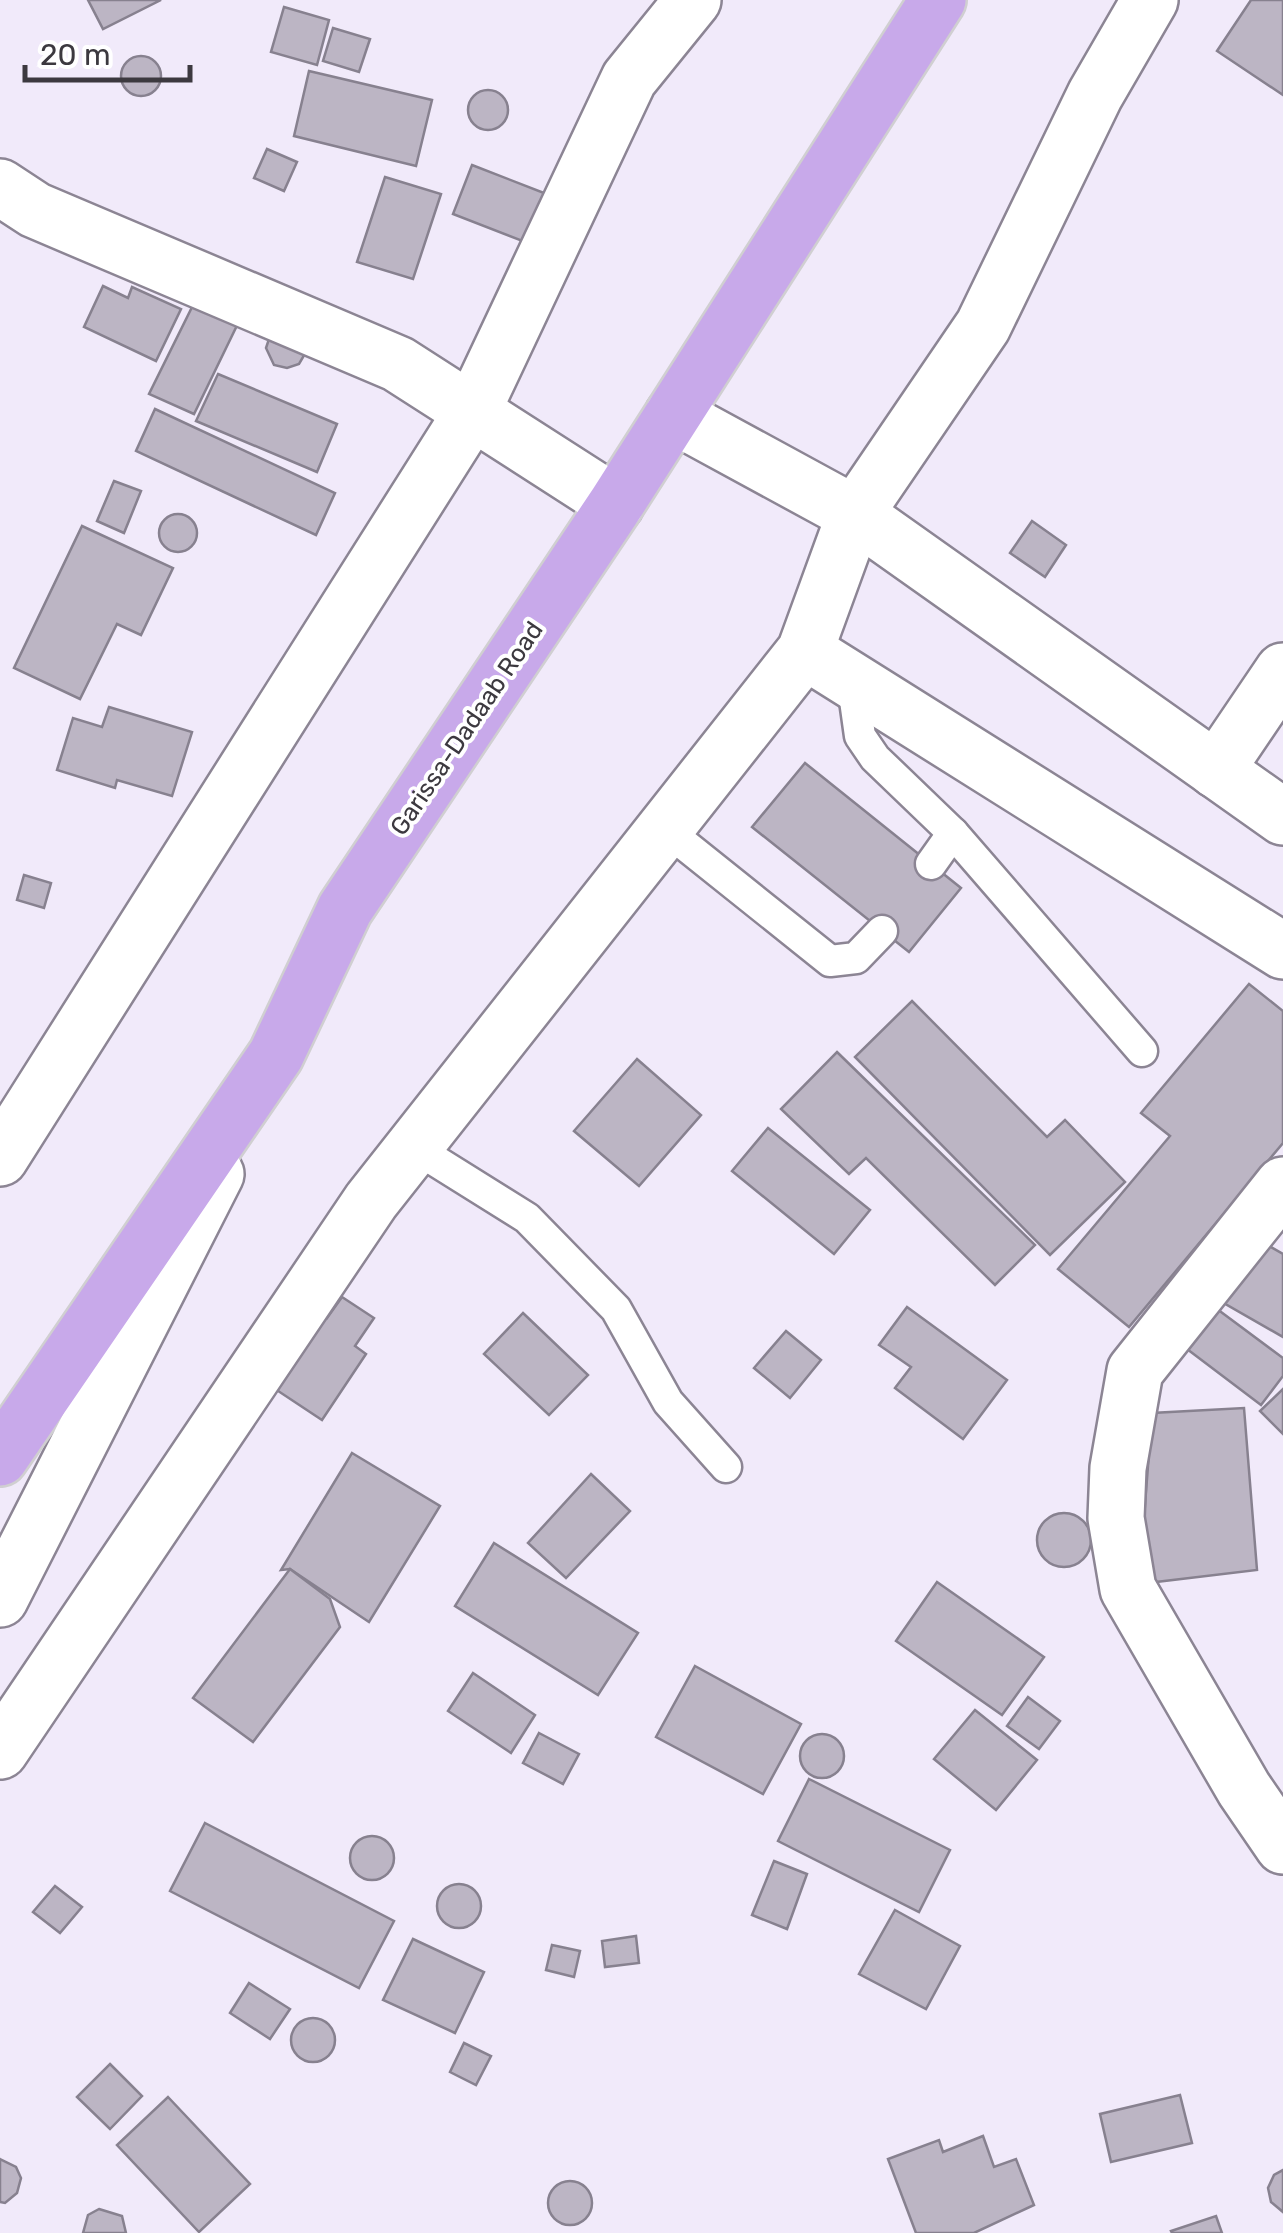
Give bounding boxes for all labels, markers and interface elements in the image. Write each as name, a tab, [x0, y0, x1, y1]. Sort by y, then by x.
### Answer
scale bar	[25, 20, 190, 82]
text: 20 m	[40, 37, 111, 73]
street label: Garissa-Dadaab Road	[384, 616, 549, 841]

